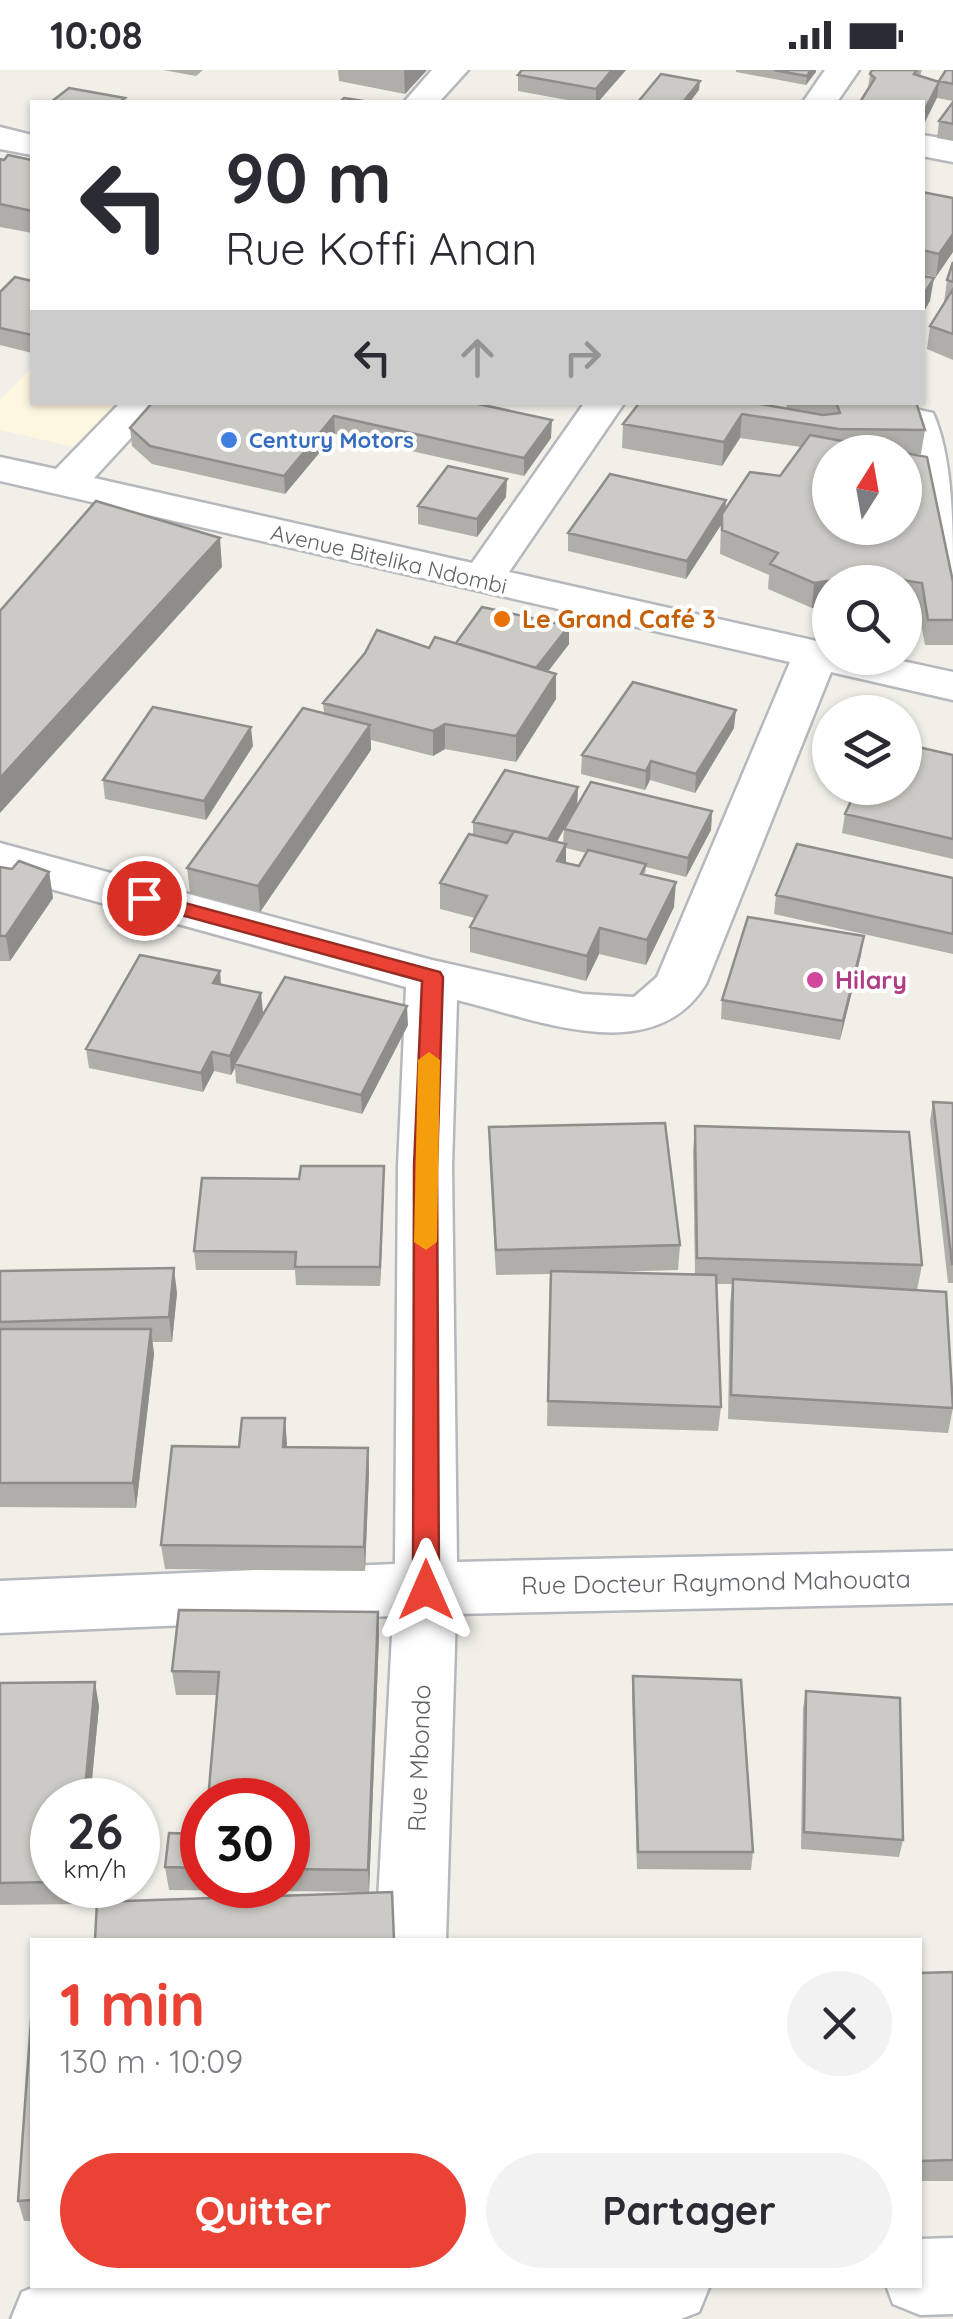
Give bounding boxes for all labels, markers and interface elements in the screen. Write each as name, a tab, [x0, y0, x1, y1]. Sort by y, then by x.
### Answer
text: 10:08	[50, 11, 143, 59]
text: 90 m	[225, 133, 392, 221]
icon: left	[60, 140, 190, 270]
text: Rue Koffi Anan	[225, 220, 537, 276]
icon: left	[345, 330, 400, 385]
icon: ahead	[450, 330, 505, 385]
icon: right	[555, 330, 610, 385]
place label: Century Motors	[249, 426, 414, 454]
marker: Century Motors	[218, 429, 240, 451]
north arrow	[812, 435, 922, 545]
map controls	[812, 435, 922, 805]
street label: Avenue Bitelika Ndombi	[268, 518, 510, 600]
button: search	[812, 565, 922, 675]
place label: Le Grand Café 3	[522, 603, 716, 634]
marker: Le Grand Café 3	[491, 608, 513, 630]
button: layers	[812, 695, 922, 805]
pin	[102, 856, 187, 941]
icon: arrive	[117, 871, 172, 926]
place label: Hilary	[835, 964, 907, 995]
marker: Hilary	[804, 969, 826, 991]
position arrow	[374, 1538, 478, 1642]
street label: Rue Docteur Raymond Mahouata	[521, 1563, 911, 1600]
street label: Rue Mbondo	[400, 1684, 437, 1832]
speed limit sign: 30	[180, 1778, 310, 1908]
text: 26	[67, 1799, 123, 1862]
text: km/h	[63, 1853, 127, 1884]
text: 1 min	[60, 1966, 205, 2041]
button: close	[787, 1971, 892, 2076]
text: 130 m · 10:09	[60, 2041, 243, 2081]
button: Quitter	[60, 2153, 466, 2268]
button: Partager	[486, 2153, 892, 2268]

